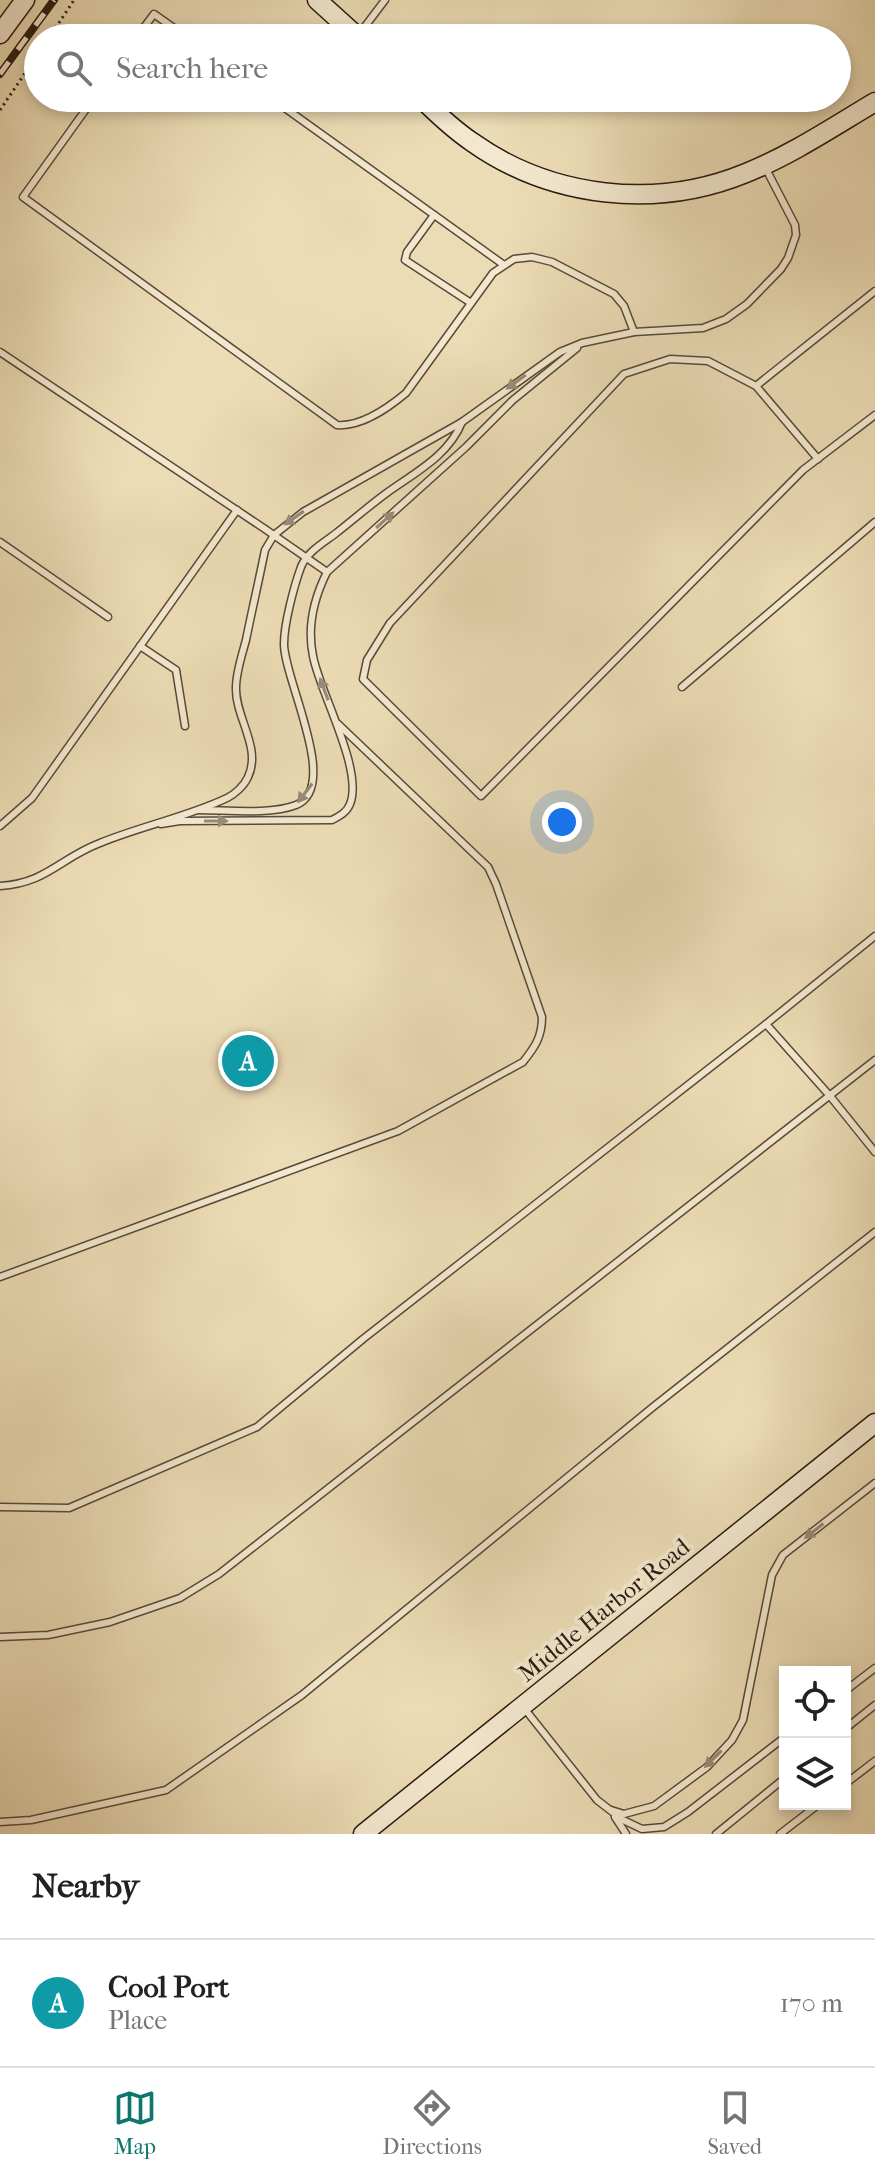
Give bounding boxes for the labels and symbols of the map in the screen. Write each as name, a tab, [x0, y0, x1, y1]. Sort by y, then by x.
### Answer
one-way arrow	[505, 374, 526, 390]
one-way arrow	[284, 510, 305, 525]
one-way arrow	[374, 512, 394, 529]
one-way arrow	[317, 677, 330, 701]
one-way arrow	[297, 782, 313, 804]
your location	[542, 802, 582, 842]
one-way arrow	[204, 815, 229, 827]
pin: A	[222, 1031, 274, 1091]
one-way arrow	[804, 1522, 824, 1538]
street label: Middle Harbor Road	[513, 1532, 696, 1688]
one-way arrow	[704, 1750, 723, 1768]

